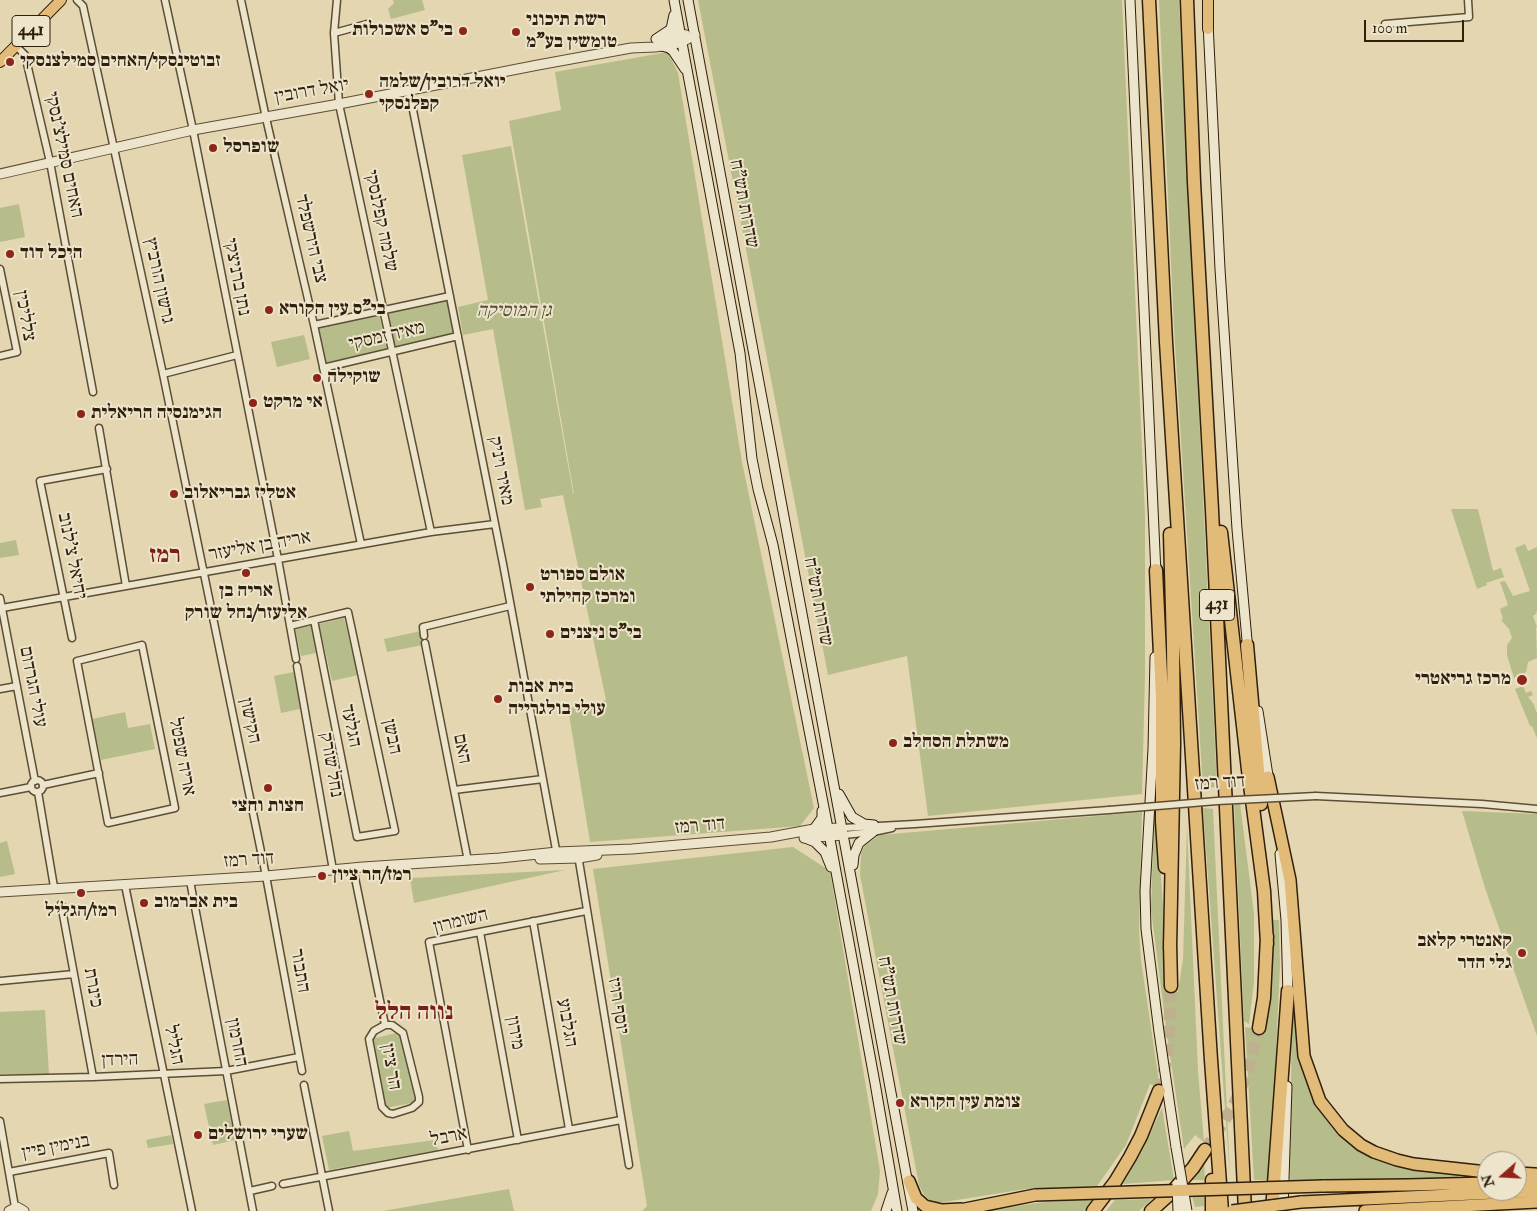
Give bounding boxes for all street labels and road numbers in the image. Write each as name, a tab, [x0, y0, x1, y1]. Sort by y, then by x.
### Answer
road number: 441	[12, 16, 50, 46]
street label: יואל דרובין	[273, 74, 351, 110]
street label: האחים סמילצ'נסקי	[39, 90, 87, 220]
street label: שדרות תש"ח	[723, 158, 763, 250]
street label: שלמה קפלנסקי	[358, 168, 402, 274]
street label: צבי הירשפלד	[289, 192, 331, 286]
street label: גרשון הורביץ	[138, 236, 178, 326]
street label: נתן ברניצקי	[217, 236, 255, 318]
street label: צלליכין	[8, 289, 40, 343]
street label: מאיר זמסקי	[347, 317, 427, 357]
street label: מאיר ויניק	[482, 435, 518, 507]
street label: יחיאל צ'לנוב	[51, 511, 91, 601]
street label: אריה בן אליעזר	[207, 527, 313, 567]
street label: שדרות תש"ח	[797, 556, 837, 648]
road number: 431	[1200, 590, 1234, 620]
street label: עולי הגרדום	[13, 645, 51, 729]
street label: הקישון	[233, 696, 265, 746]
street label: הגלעד	[335, 703, 365, 749]
street label: אריה שפטל	[162, 716, 200, 798]
street label: הבשן	[376, 717, 406, 757]
street label: נחל שורק	[313, 731, 347, 799]
street label: האם	[447, 732, 475, 766]
street label: דוד רמז	[1194, 771, 1246, 797]
street label: דוד רמז	[674, 813, 726, 841]
street label: דוד רמז	[223, 848, 275, 874]
street label: השומרון	[431, 904, 491, 940]
street label: התבור	[284, 947, 314, 995]
street label: שדרות תש"ח	[871, 955, 911, 1047]
street label: כינרת	[77, 966, 107, 1010]
street label: יוסף רויז	[601, 976, 633, 1036]
street label: הגלבוע	[551, 997, 581, 1049]
street label: מירון	[500, 1014, 528, 1052]
street label: החרמון	[220, 1017, 252, 1069]
street label: הגליל	[158, 1023, 188, 1067]
street label: הר ציון	[375, 1042, 405, 1092]
street label: הירדן	[101, 1049, 139, 1073]
street label: ארבל	[428, 1123, 470, 1153]
street label: בנימין פיין	[20, 1130, 92, 1166]

